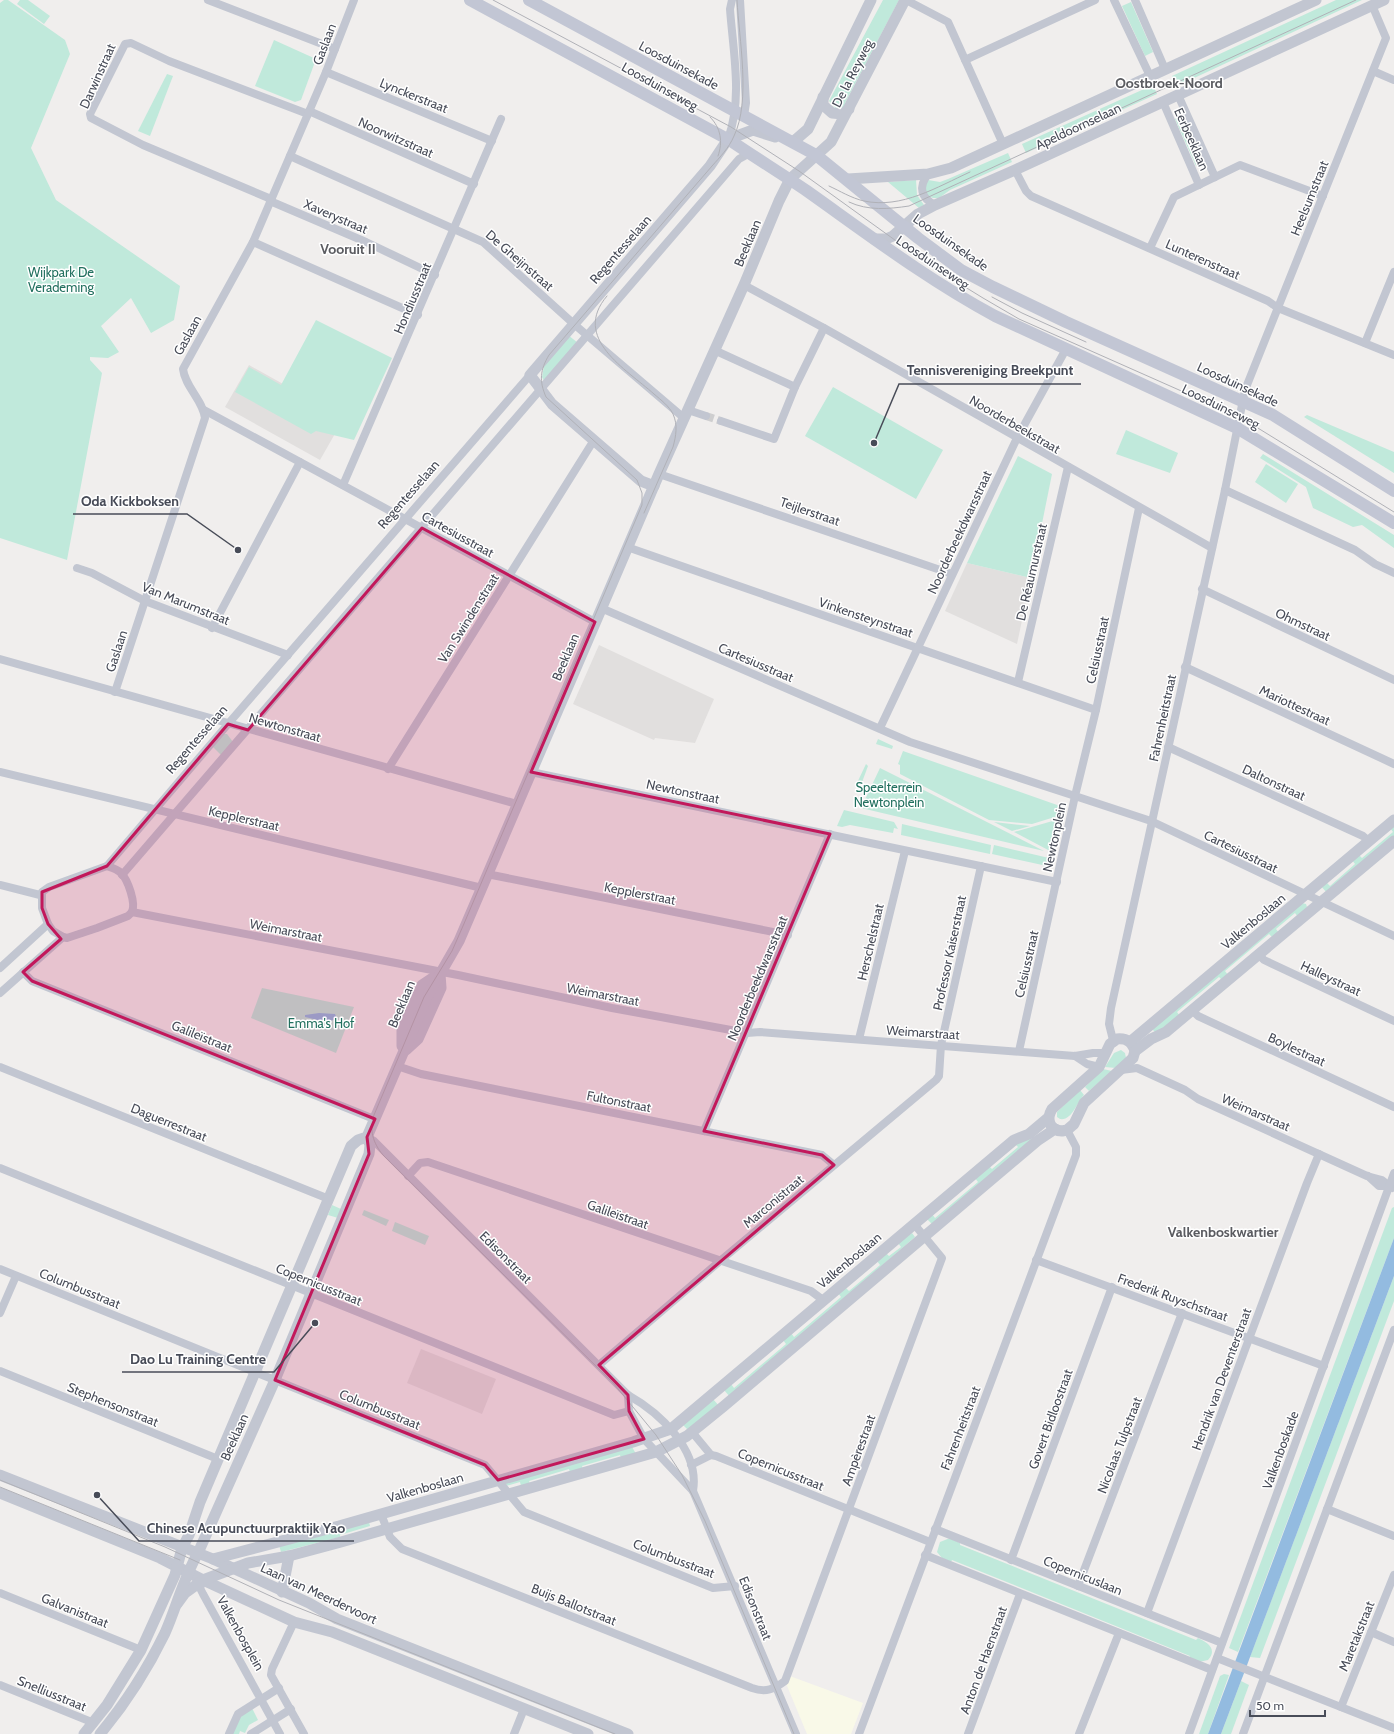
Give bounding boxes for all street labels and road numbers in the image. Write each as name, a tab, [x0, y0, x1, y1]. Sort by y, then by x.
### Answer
street label: Gaslaan	[309, 21, 339, 67]
street label: De la Reyweg	[828, 36, 876, 110]
street label: Loosduinsekade	[636, 37, 722, 93]
street label: Darwinstraat	[76, 40, 119, 111]
street label: Loosduinseweg	[619, 58, 701, 114]
street label: Lynckerstraat	[378, 74, 451, 116]
street label: Apeldoornselaan	[1033, 99, 1123, 153]
street label: Eerbeeklaan	[1171, 105, 1213, 173]
street label: Noorwitzstraat	[356, 113, 437, 161]
street label: Heelsumstraat	[1287, 158, 1332, 238]
street label: Xaverystraat	[302, 195, 371, 237]
street label: Loosduinsekade	[910, 210, 992, 274]
street label: Regentesselaan	[586, 211, 654, 287]
street label: Beeklaan	[730, 217, 764, 269]
street label: De Gheijnstraat	[482, 226, 558, 295]
street label: Loosduinseweg	[893, 232, 973, 293]
street label: Lunterenstraat	[1163, 235, 1243, 283]
street label: Hondiusstraat	[390, 259, 434, 336]
street label: Gaslaan	[170, 312, 204, 358]
street label: Loosduinsekade	[1195, 358, 1282, 410]
street label: Loosduinseweg	[1179, 380, 1263, 432]
street label: Noorderbeekstraat	[967, 392, 1064, 457]
street label: Regentesselaan	[374, 456, 442, 532]
street label: Noorderbeekdwarsstraat	[923, 467, 995, 596]
street label: Teijlerstraat	[778, 493, 843, 530]
street label: Cartesiusstraat	[419, 508, 497, 561]
street label: De Réaumurstraat	[1012, 521, 1050, 622]
street label: Van Swindenstraat	[434, 570, 502, 666]
street label: Van Marumstraat	[140, 578, 233, 628]
street label: Vinkensteynstraat	[817, 593, 916, 641]
street label: Ohmstraat	[1273, 604, 1334, 644]
street label: Celsiusstraat	[1082, 614, 1112, 685]
street label: Gaslaan	[102, 628, 130, 674]
street label: Beeklaan	[548, 631, 582, 683]
street label: Cartesiusstraat	[716, 639, 797, 685]
street label: Fahrenheitstraat	[1145, 672, 1179, 763]
street label: Mariottestraat	[1257, 682, 1334, 729]
street label: Regentesselaan	[162, 701, 230, 777]
street label: Newtonstraat	[247, 709, 324, 745]
street label: Daltonstraat	[1240, 760, 1309, 804]
street label: Newtonstraat	[645, 775, 722, 807]
street label: Newtonplein	[1039, 801, 1069, 873]
street label: Kepplerstraat	[207, 802, 282, 834]
street label: Cartesiusstraat	[1201, 826, 1281, 876]
street label: Kepplerstraat	[603, 878, 678, 908]
street label: Valkenboslaan	[1218, 890, 1288, 952]
street label: Professor Kaiserstraat	[929, 893, 969, 1012]
street label: Herschelstraat	[853, 901, 887, 982]
street label: Noorderbeekdwarsstraat	[723, 913, 791, 1043]
street label: Weimarstraat	[248, 915, 324, 945]
street label: Celsiusstraat	[1011, 928, 1042, 999]
street label: Halleystraat	[1298, 957, 1364, 999]
street label: Beeklaan	[384, 978, 418, 1030]
street label: Weimarstraat	[565, 979, 641, 1009]
street label: Galileïstraat	[169, 1017, 235, 1056]
street label: Weimarstraat	[886, 1021, 961, 1043]
street label: Boylestraat	[1266, 1029, 1329, 1070]
street label: Fultonstraat	[585, 1087, 653, 1115]
street label: Weimarstraat	[1219, 1090, 1293, 1134]
street label: Daguerrestraat	[129, 1099, 210, 1145]
street label: Marconistraat	[739, 1171, 807, 1231]
street label: Galileïstraat	[585, 1196, 651, 1232]
street label: Edisonstraat	[477, 1228, 536, 1287]
street label: Valkenboslaan	[814, 1229, 884, 1291]
street label: Copernicusstraat	[274, 1259, 365, 1309]
street label: Columbusstraat	[37, 1264, 124, 1312]
street label: Frederik Ruyschstraat	[1116, 1270, 1231, 1325]
street label: Hendrik van Deventerstraat	[1188, 1305, 1254, 1452]
street label: Govert Bidloostraat	[1024, 1366, 1076, 1471]
street label: Stephensonstraat	[65, 1378, 161, 1430]
street label: Fahrenheitstraat	[937, 1383, 984, 1472]
street label: Columbusstraat	[337, 1385, 424, 1433]
street label: Nicolaas Tulpstraat	[1093, 1394, 1145, 1496]
street label: Valkenboskade	[1258, 1409, 1302, 1491]
street label: Beeklaan	[217, 1411, 251, 1463]
street label: Ampèrestraat	[838, 1412, 878, 1488]
street label: Copernicusstraat	[736, 1444, 827, 1494]
street label: Valkenboslaan	[385, 1468, 465, 1506]
street label: Columbusstraat	[631, 1535, 718, 1581]
street label: Copernicuslaan	[1041, 1552, 1125, 1598]
street label: Laan van Meerdervoort	[258, 1559, 380, 1627]
street label: Edisonstraat	[736, 1574, 776, 1643]
street label: Buijs Ballotstraat	[529, 1580, 619, 1629]
street label: Galvanistraat	[39, 1589, 112, 1631]
street label: Valkenbosplein	[214, 1593, 268, 1673]
street label: Maretakstraat	[1335, 1598, 1378, 1673]
street label: Anton de Haenstraat	[956, 1603, 1010, 1716]
street label: Snelliusstraat	[15, 1672, 89, 1714]

